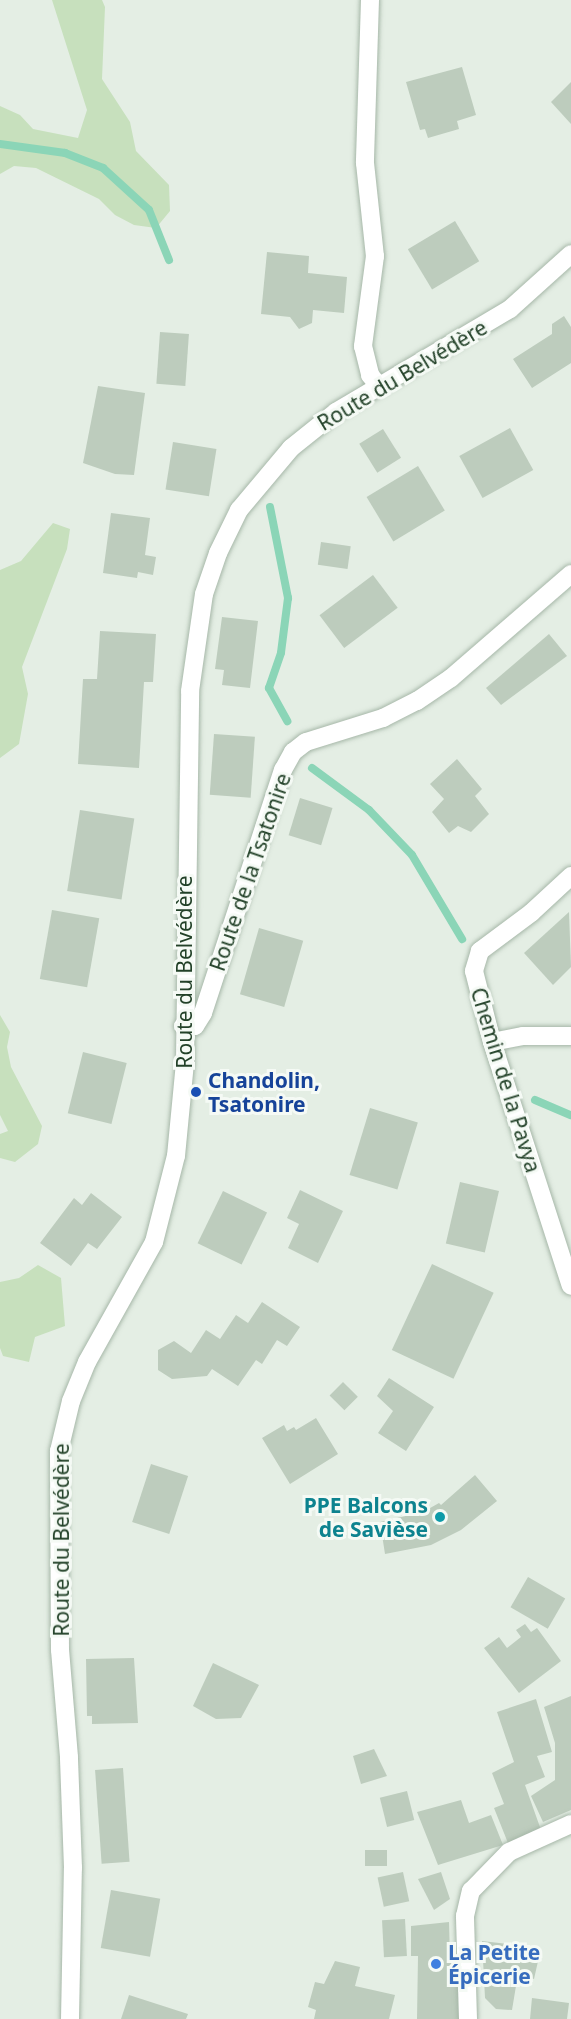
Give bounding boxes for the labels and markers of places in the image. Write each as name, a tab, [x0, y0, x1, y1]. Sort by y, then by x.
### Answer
place label: Chandolin, Tsatonire	[208, 1067, 320, 1117]
marker: Chandolin, Tsatonire	[189, 1085, 203, 1099]
place label: PPE Balcons de Savièse	[304, 1492, 428, 1542]
marker: PPE Balcons de Savièse	[433, 1510, 447, 1524]
place label: La Petite Épicerie	[448, 1939, 540, 1989]
marker: La Petite Épicerie	[429, 1957, 443, 1971]

